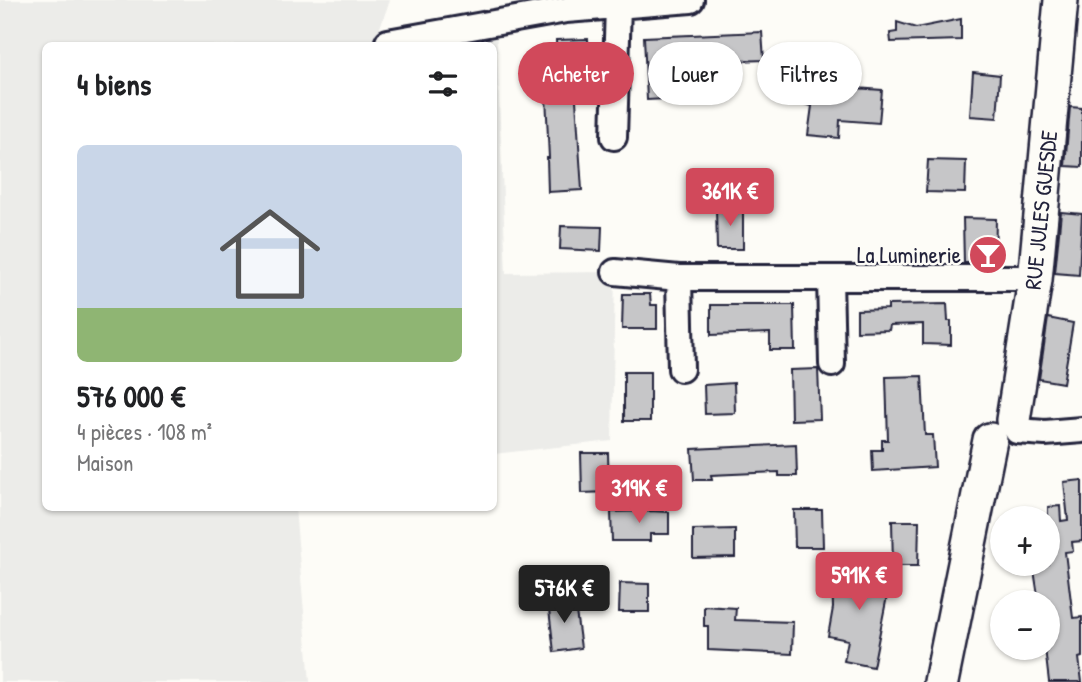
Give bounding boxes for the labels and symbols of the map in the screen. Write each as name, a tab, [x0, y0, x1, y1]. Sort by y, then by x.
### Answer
street label: RUE JULES GUESDE	[1017, 129, 1064, 291]
pin: 361K €	[673, 168, 787, 228]
bar icon: La Luminerie	[967, 234, 1009, 276]
place label: La Luminerie	[857, 239, 961, 270]
pin: 319K €	[582, 466, 696, 525]
pin: 591K €	[802, 552, 916, 612]
pin: 576K €	[507, 566, 621, 625]

